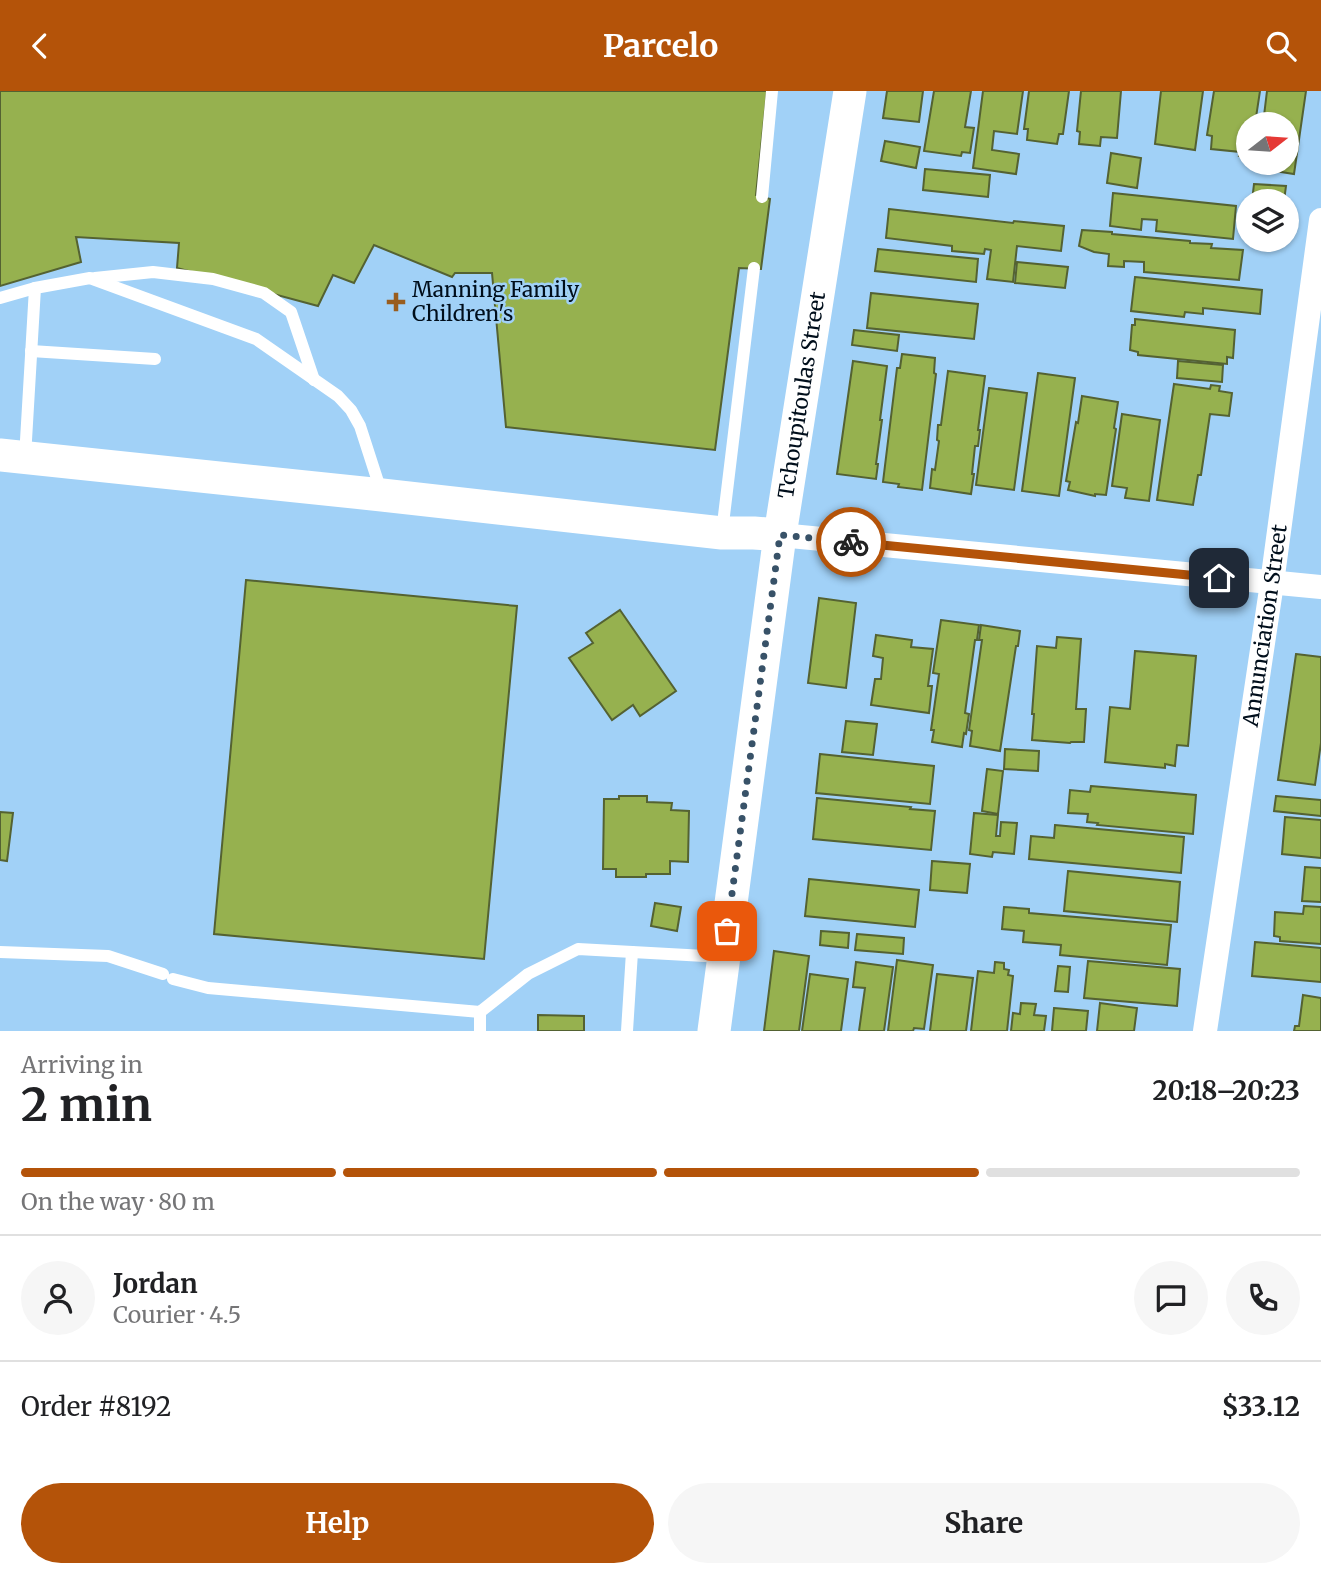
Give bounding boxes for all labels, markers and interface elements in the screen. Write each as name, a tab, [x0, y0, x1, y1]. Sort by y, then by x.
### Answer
text: Parcelo	[603, 26, 718, 66]
icon: back	[21, 27, 59, 65]
icon: search	[1262, 27, 1300, 65]
north arrow	[1236, 112, 1298, 175]
map controls	[1236, 112, 1299, 252]
button: layers	[1236, 189, 1299, 252]
place label: Manning Family Children's	[412, 276, 580, 327]
street label: Tchoupitoulas Street	[772, 290, 831, 500]
marker: Manning Family Children's	[386, 292, 406, 312]
courier	[816, 507, 886, 577]
icon: bike	[832, 523, 870, 561]
street label: Annunciation Street	[1237, 523, 1293, 729]
pin	[1189, 548, 1249, 608]
icon: home	[1200, 559, 1238, 597]
pin	[697, 901, 757, 961]
icon: bag	[708, 912, 746, 950]
text: Arriving in	[21, 1050, 143, 1079]
text: 20:18–20:23	[1152, 1074, 1300, 1107]
text: 2 min	[21, 1076, 152, 1134]
text: On the way · 80 m	[21, 1187, 215, 1216]
button: person	[21, 1261, 95, 1335]
button: chat	[1134, 1261, 1208, 1335]
button: phone	[1226, 1261, 1300, 1335]
text: Jordan	[113, 1267, 198, 1300]
text: Courier · 4.5	[113, 1300, 241, 1329]
text: Order #8192	[21, 1390, 171, 1423]
text: $33.12	[1221, 1390, 1300, 1423]
button: Help	[21, 1483, 654, 1563]
button: Share	[668, 1483, 1300, 1563]

